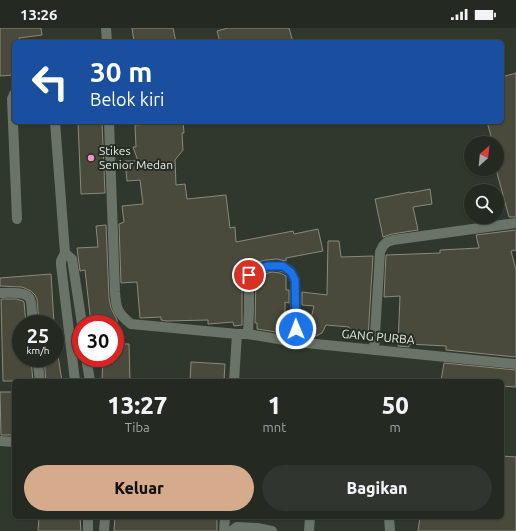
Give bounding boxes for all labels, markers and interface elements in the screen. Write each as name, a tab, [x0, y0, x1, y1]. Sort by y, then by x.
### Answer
text: 13:26	[20, 6, 58, 23]
icon: left	[24, 56, 76, 108]
text: 30 m	[90, 56, 152, 87]
text: Belok kiri	[90, 89, 164, 109]
north arrow	[464, 136, 504, 176]
map controls	[464, 136, 504, 224]
place label: Stikes Senior Medan	[99, 144, 173, 171]
marker: Stikes Senior Medan	[86, 153, 96, 163]
button: search	[464, 184, 504, 224]
pin	[232, 258, 266, 292]
icon: arrive	[238, 264, 260, 286]
position arrow	[275, 308, 317, 350]
speed limit sign: 30	[72, 315, 124, 367]
text: 25	[27, 324, 49, 347]
street label: GANG PURBA	[341, 327, 415, 346]
text: km/h	[26, 345, 50, 356]
text: 13:27	[107, 392, 167, 419]
text: 1	[268, 392, 281, 419]
text: 50	[382, 392, 409, 419]
text: Tiba	[125, 420, 150, 434]
text: mnt	[263, 420, 286, 434]
text: m	[390, 420, 401, 434]
button: Keluar	[24, 465, 254, 511]
button: Bagikan	[262, 465, 492, 511]

